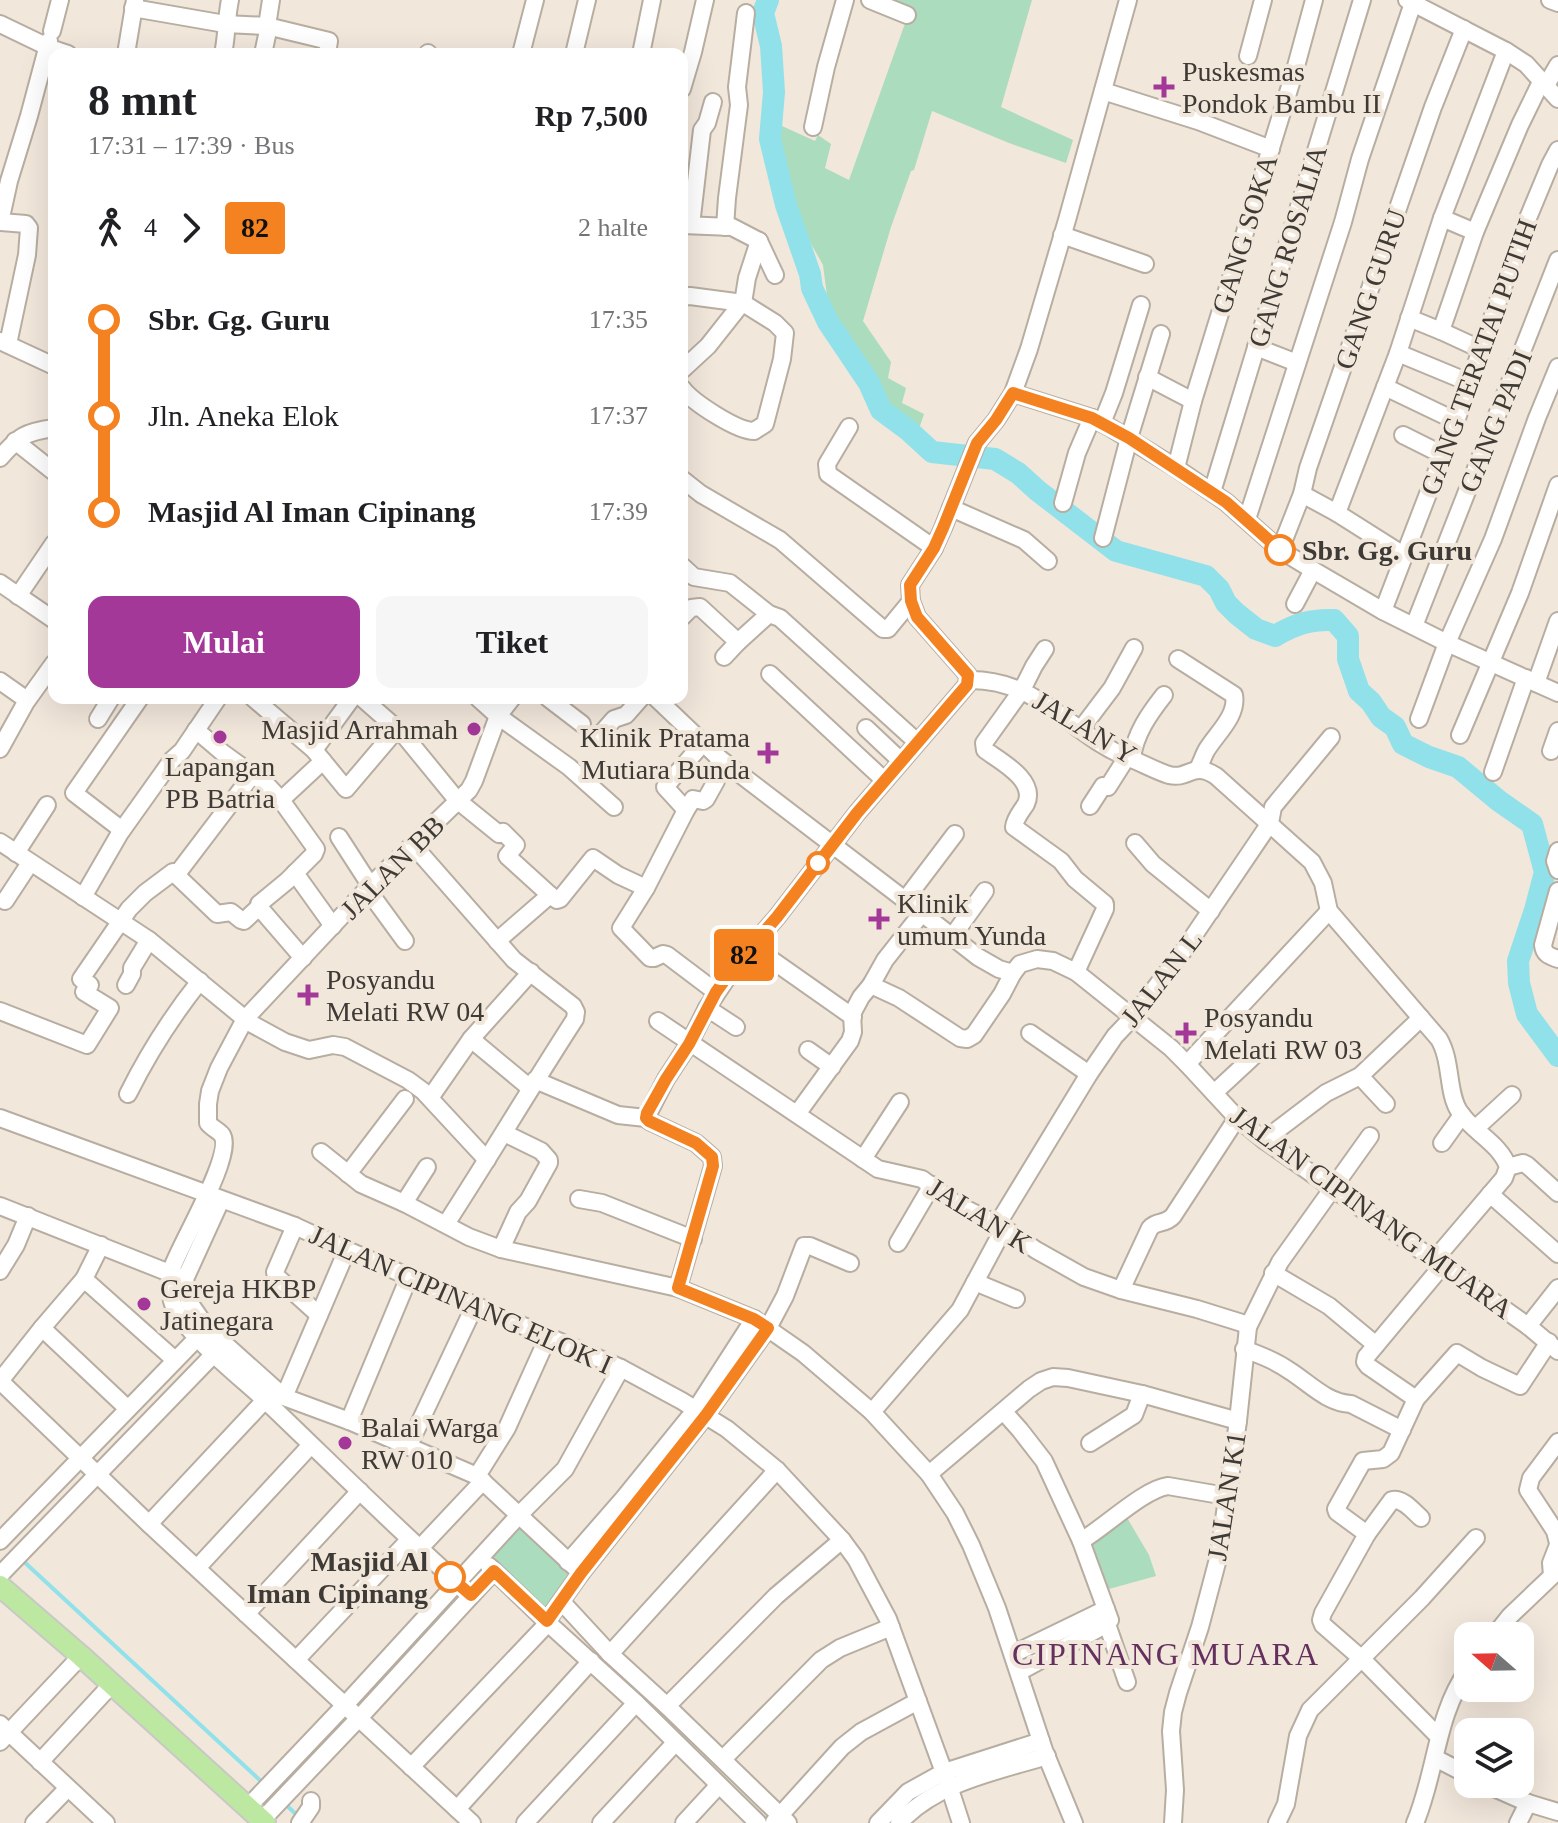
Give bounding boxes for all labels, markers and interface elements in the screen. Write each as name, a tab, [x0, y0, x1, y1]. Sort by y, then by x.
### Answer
place label: Puskesmas Pondok Bambu II	[1182, 56, 1381, 119]
text: 8 mnt	[88, 76, 197, 125]
marker: Puskesmas Pondok Bambu II	[1153, 76, 1175, 98]
text: Rp 7,500	[535, 99, 648, 132]
text: 17:31 – 17:39 · Bus	[88, 131, 295, 160]
street label: GANG ROSALIA	[1242, 141, 1333, 351]
street label: GANG SOKA	[1206, 150, 1284, 317]
street label: GANG GURU	[1329, 205, 1412, 373]
icon: walk	[88, 206, 132, 250]
icon: forward	[169, 206, 213, 250]
text: 82	[241, 212, 269, 243]
text: 4	[144, 213, 157, 242]
text: 2 halte	[578, 213, 648, 242]
street label: GANG TERATAI PUTIH	[1414, 215, 1543, 499]
text: Sbr. Gg. Guru	[148, 303, 330, 336]
text: 17:35	[589, 305, 648, 334]
street label: GANG PADI	[1453, 346, 1538, 497]
text: Jln. Aneka Elok	[148, 399, 339, 432]
text: 17:37	[589, 401, 648, 430]
text: Masjid Al Iman Cipinang	[148, 495, 476, 528]
text: 17:39	[589, 497, 648, 526]
marker: Sbr. Gg. Guru	[1265, 535, 1295, 565]
place label: Sbr. Gg. Guru	[1302, 535, 1472, 566]
button: Mulai	[88, 596, 360, 688]
button: Tiket	[376, 596, 648, 688]
street label: JALAN Y	[1028, 685, 1142, 770]
place label: Masjid Arrahmah	[261, 714, 458, 745]
marker: Masjid Arrahmah	[465, 720, 483, 738]
place label: Klinik Pratama Mutiara Bunda	[580, 722, 751, 785]
marker: Lapangan PB Batria	[211, 728, 229, 746]
marker: Klinik Pratama Mutiara Bunda	[757, 742, 779, 764]
place label: Lapangan PB Batria	[165, 751, 275, 814]
street label: JALAN BB	[334, 809, 450, 925]
unlabelled marker	[807, 852, 829, 874]
place label: Klinik umum Yunda	[897, 888, 1047, 951]
marker: Klinik umum Yunda	[868, 908, 890, 930]
street label: JALAN L	[1114, 924, 1208, 1032]
line badge: 82	[708, 929, 780, 981]
text: 82	[730, 939, 758, 970]
place label: Posyandu Melati RW 04	[326, 964, 484, 1027]
marker: Posyandu Melati RW 04	[297, 984, 319, 1006]
place label: Posyandu Melati RW 03	[1204, 1002, 1362, 1065]
marker: Posyandu Melati RW 03	[1175, 1022, 1197, 1044]
street label: JALAN CIPINANG MUARA	[1225, 1100, 1519, 1326]
street label: JALAN K	[922, 1172, 1037, 1259]
street label: JALAN CIPINANG ELOK I	[305, 1219, 617, 1380]
place label: Gereja HKBP Jatinegara	[160, 1273, 316, 1336]
marker: Gereja HKBP Jatinegara	[135, 1295, 153, 1313]
place label: Balai Warga RW 010	[361, 1412, 499, 1475]
street label: JALAN K1	[1201, 1430, 1252, 1563]
marker: Balai Warga RW 010	[336, 1434, 354, 1452]
place label: Masjid Al Iman Cipinang	[247, 1546, 428, 1609]
marker: Masjid Al Iman Cipinang	[435, 1562, 465, 1592]
north arrow	[1454, 1622, 1534, 1702]
map controls	[1454, 1622, 1534, 1798]
district label: CIPINANG MUARA	[1012, 1636, 1320, 1672]
button: layers	[1454, 1718, 1534, 1798]

